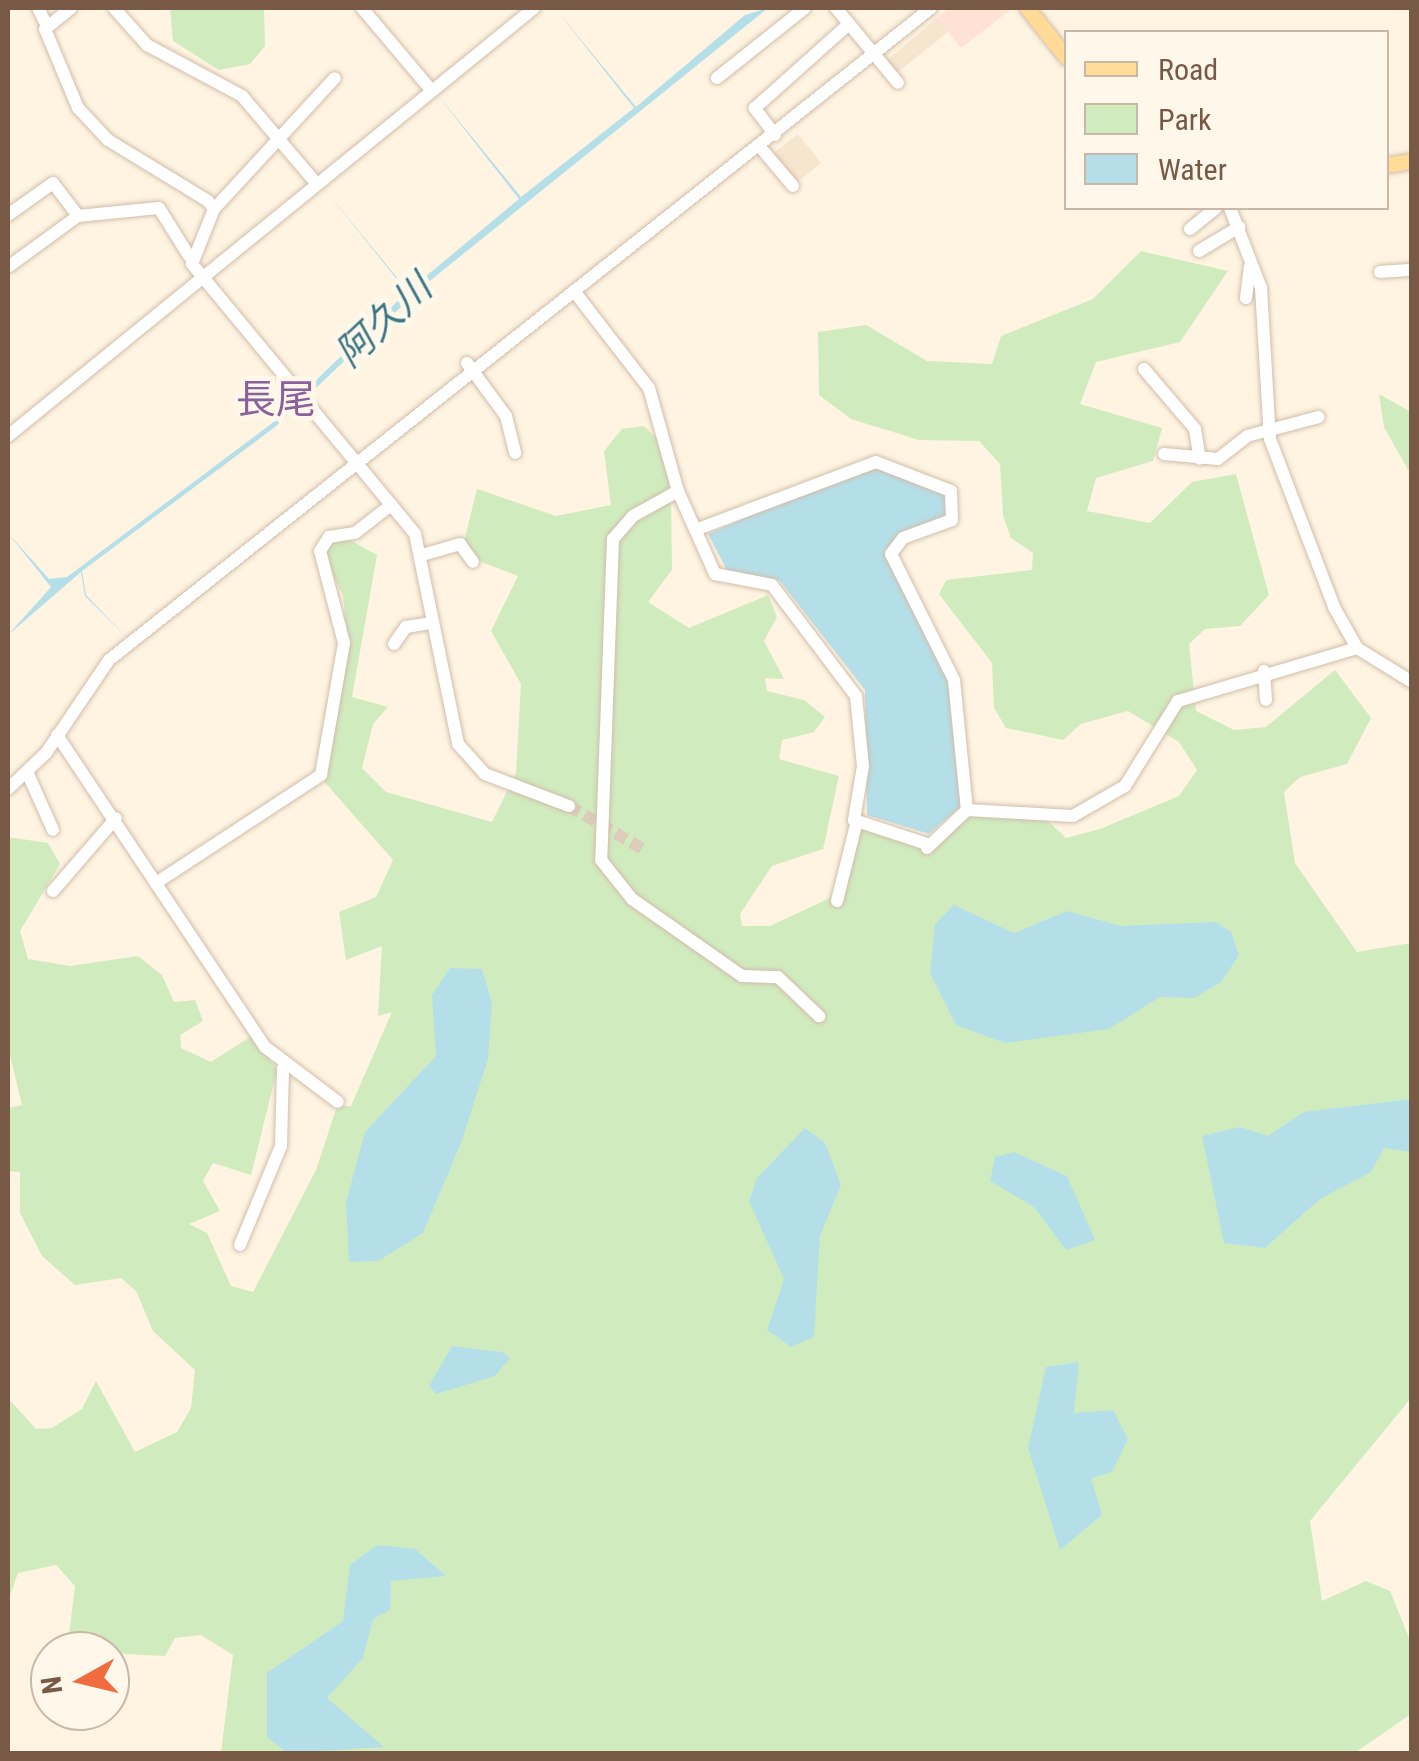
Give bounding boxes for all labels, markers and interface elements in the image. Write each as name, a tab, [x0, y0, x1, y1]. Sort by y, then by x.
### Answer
legend	[1064, 30, 1389, 210]
text: Road	[1158, 52, 1218, 87]
text: Park	[1158, 102, 1212, 137]
text: Water	[1158, 152, 1227, 187]
water label: 阿久川	[327, 265, 441, 377]
district label: 長尾	[236, 376, 316, 424]
north arrow	[30, 1631, 130, 1731]
text: N	[34, 1674, 69, 1696]

